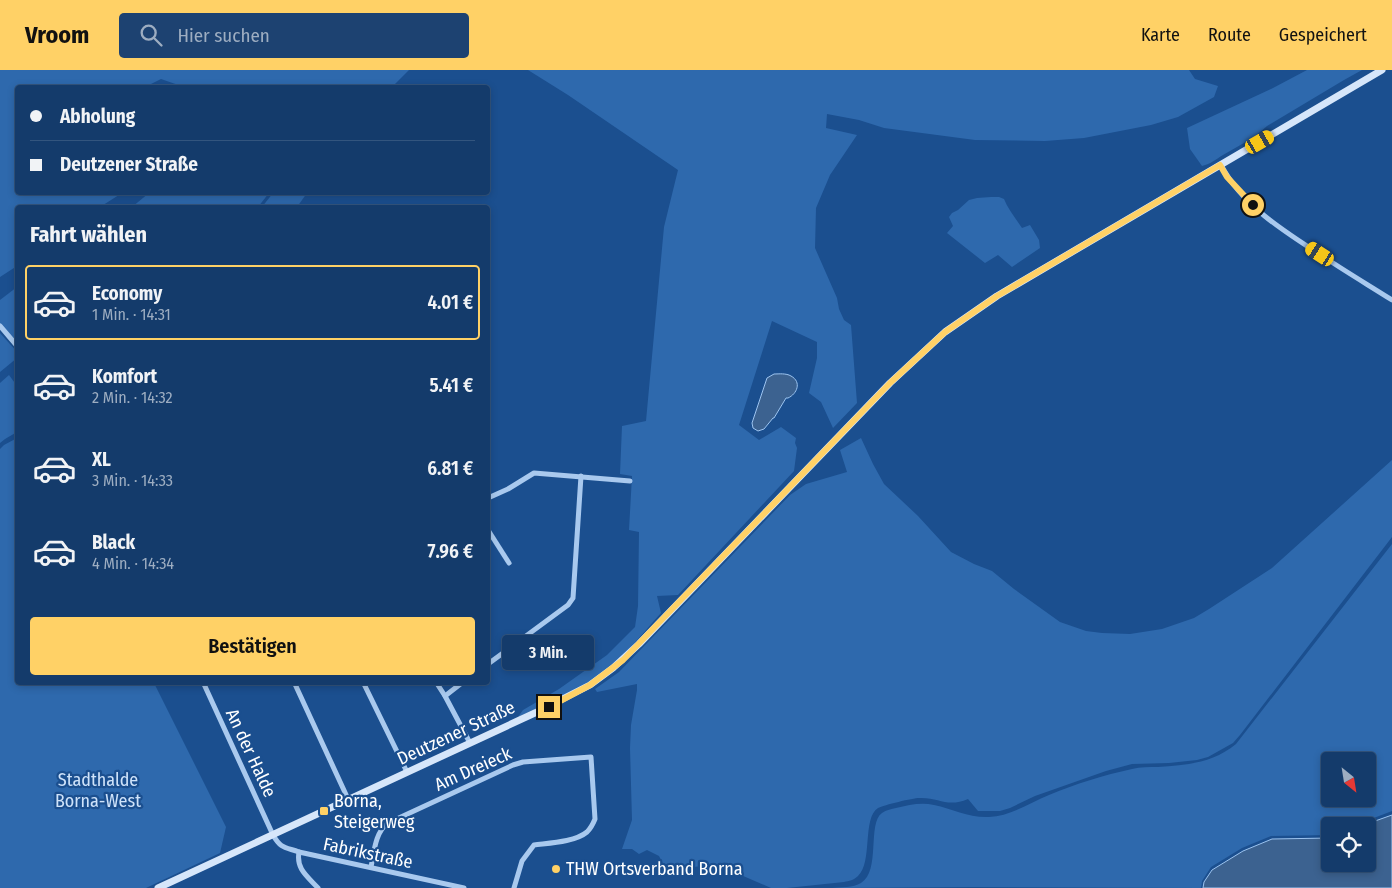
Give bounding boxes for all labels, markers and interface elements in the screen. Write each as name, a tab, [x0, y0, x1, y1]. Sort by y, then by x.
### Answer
search box	[119, 13, 469, 58]
text: Vroom	[25, 21, 89, 49]
icon: search	[137, 21, 165, 49]
text: Hier suchen	[177, 24, 270, 47]
text: Karte	[1141, 24, 1180, 46]
text: Route	[1208, 24, 1251, 46]
text: Gespeichert	[1279, 24, 1367, 46]
text: Abholung	[60, 105, 135, 128]
car	[1243, 128, 1276, 156]
text: Deutzener Straße	[60, 153, 198, 176]
route start	[1242, 194, 1264, 216]
text: Fahrt wählen	[30, 221, 147, 248]
car	[1303, 240, 1336, 268]
icon: car	[32, 280, 77, 325]
text: Economy	[92, 282, 162, 305]
text: 4.01 €	[427, 291, 473, 314]
text: 1 Min. · 14:31	[92, 305, 171, 324]
icon: car	[32, 363, 77, 408]
text: Komfort	[92, 365, 157, 388]
text: 5.41 €	[429, 374, 473, 397]
text: 2 Min. · 14:32	[92, 388, 173, 407]
icon: car	[32, 446, 77, 491]
text: XL	[92, 448, 111, 471]
text: 6.81 €	[427, 457, 473, 480]
text: 3 Min. · 14:33	[92, 471, 173, 490]
icon: car	[32, 529, 77, 574]
text: Black	[92, 531, 135, 554]
text: 7.96 €	[427, 540, 473, 563]
text: 4 Min. · 14:34	[92, 554, 174, 573]
button: Bestätigen	[30, 617, 475, 675]
callout: 3 Min.	[503, 634, 595, 670]
text: 3 Min.	[529, 643, 567, 662]
street label: Deutzener Straße	[394, 696, 518, 770]
route end	[538, 696, 560, 718]
street label: An der Halde	[221, 705, 281, 801]
street label: Am Dreieck	[431, 742, 516, 796]
north arrow	[1321, 752, 1376, 808]
map controls	[1321, 752, 1376, 872]
park label: Stadthalde Borna-West	[55, 769, 141, 812]
place label: Borna, Steigerweg	[334, 790, 415, 833]
marker: Borna, Steigerweg	[318, 805, 330, 817]
button: locate	[1321, 817, 1376, 872]
street label: Fabrikstraße	[321, 833, 415, 873]
place label: THW Ortsverband Borna	[566, 858, 743, 880]
marker: THW Ortsverband Borna	[550, 863, 562, 875]

